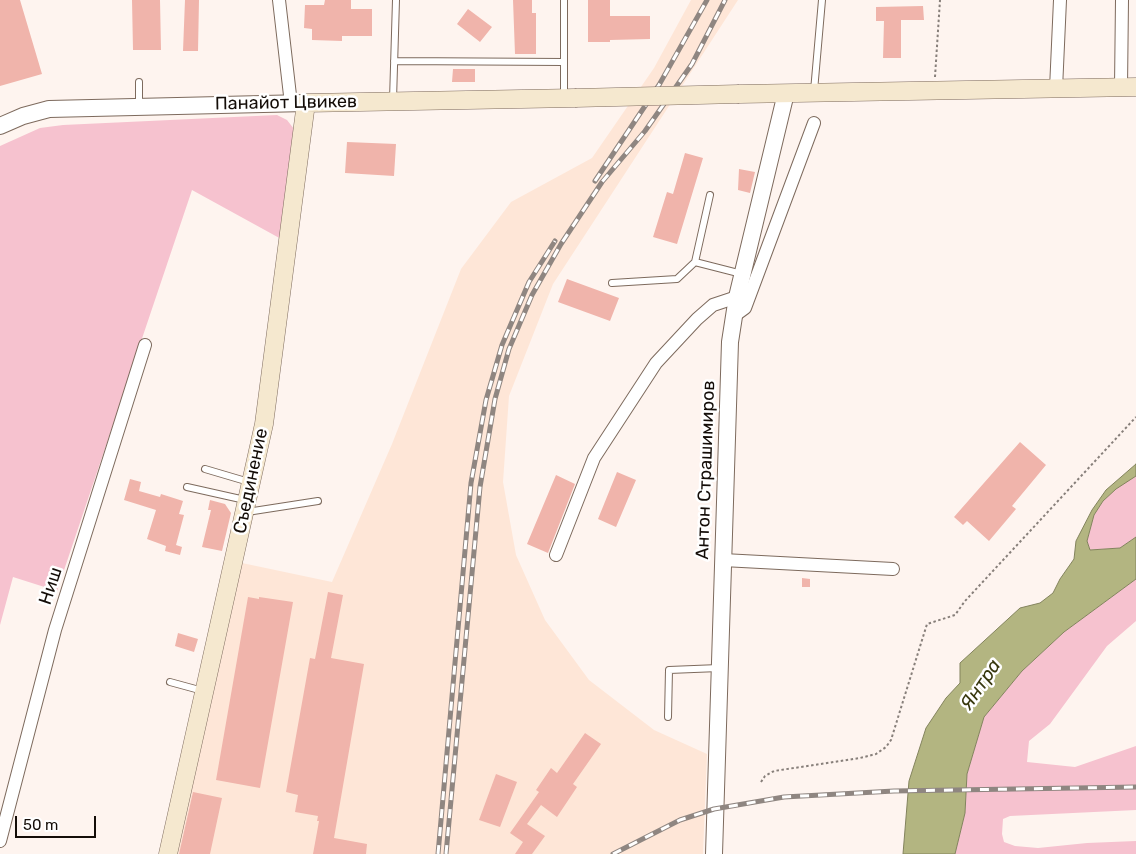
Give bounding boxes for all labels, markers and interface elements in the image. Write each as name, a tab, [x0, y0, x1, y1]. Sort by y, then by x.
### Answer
street label: Панайот Цвикев	[215, 91, 357, 115]
street label: Антон Страшимиров	[692, 380, 720, 560]
street label: Съединение	[229, 426, 273, 536]
street label: Ниш	[35, 565, 67, 607]
water label: Янтра	[956, 655, 1006, 715]
scale bar	[18, 806, 99, 838]
text: 50 m	[23, 816, 58, 834]

